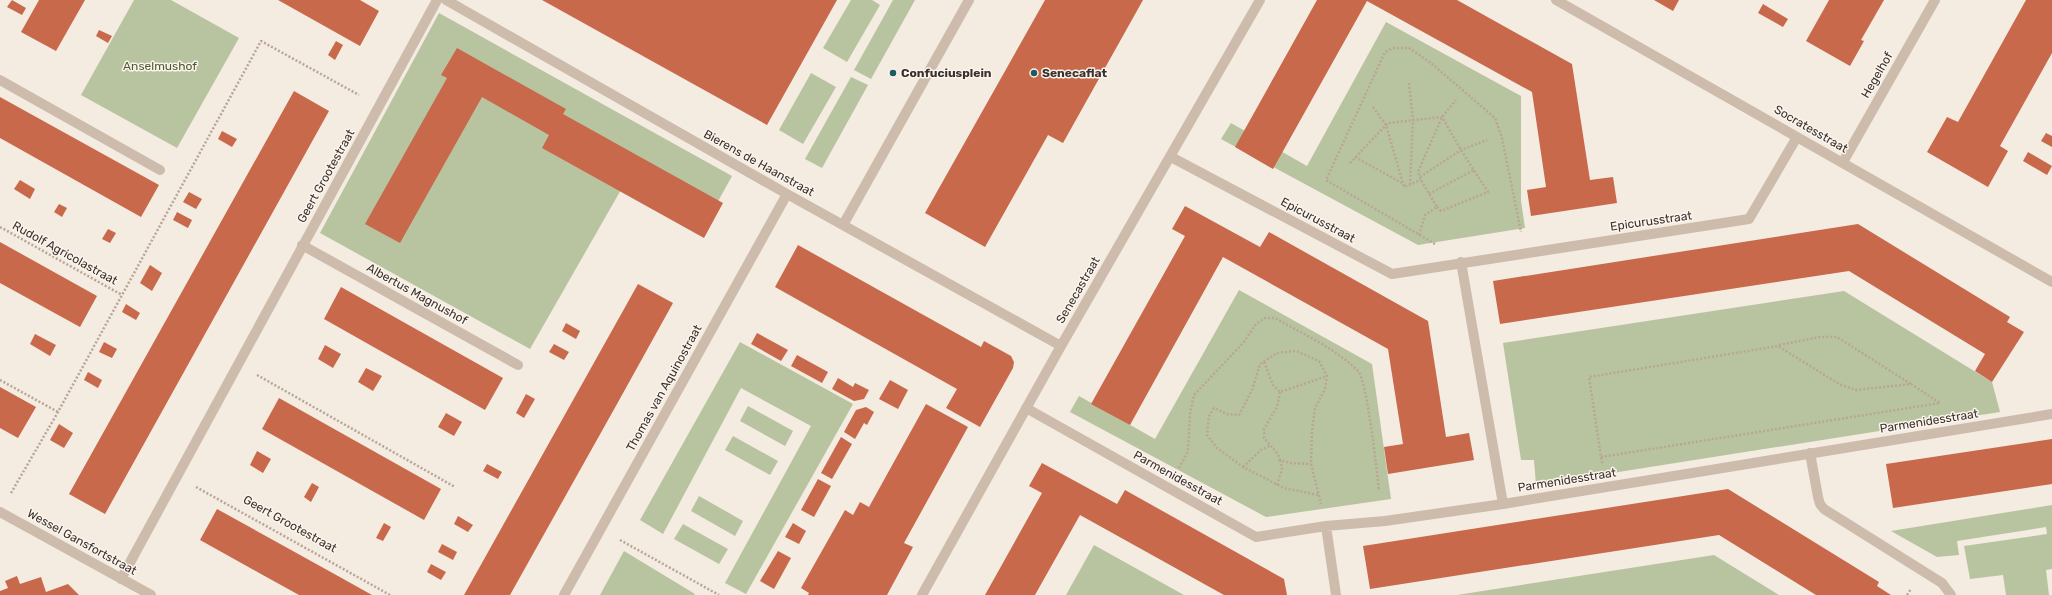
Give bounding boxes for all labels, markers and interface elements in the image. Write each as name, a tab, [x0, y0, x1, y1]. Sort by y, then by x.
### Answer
street label: Hegelhof	[1858, 49, 1896, 101]
park label: Anselmushof	[123, 59, 197, 73]
place label: Confuciusplein	[901, 66, 992, 80]
place label: Senecaflat	[1042, 66, 1108, 80]
marker: Confuciusplein	[888, 68, 898, 78]
marker: Senecaflat	[1029, 68, 1039, 78]
street label: Socratesstraat	[1772, 102, 1851, 156]
street label: Geert Grootestraat	[294, 127, 358, 225]
street label: Bierens de Haanstraat	[701, 127, 817, 199]
street label: Epicurusstraat	[1278, 195, 1358, 246]
street label: Epicurusstraat	[1609, 208, 1693, 234]
street label: Rudolf Agricolastraat	[10, 218, 120, 288]
street label: Senecastraat	[1053, 254, 1103, 326]
street label: Albertus Magnushof	[364, 260, 470, 328]
street label: Thomas van Aquinostraat	[623, 322, 705, 454]
street label: Parmenidesstraat	[1879, 406, 1980, 436]
street label: Parmenidesstraat	[1131, 448, 1225, 508]
street label: Parmenidesstraat	[1517, 465, 1618, 495]
street label: Geert Grootestraat	[241, 492, 339, 556]
street label: Wessel Gansfortstraat	[25, 506, 139, 578]

